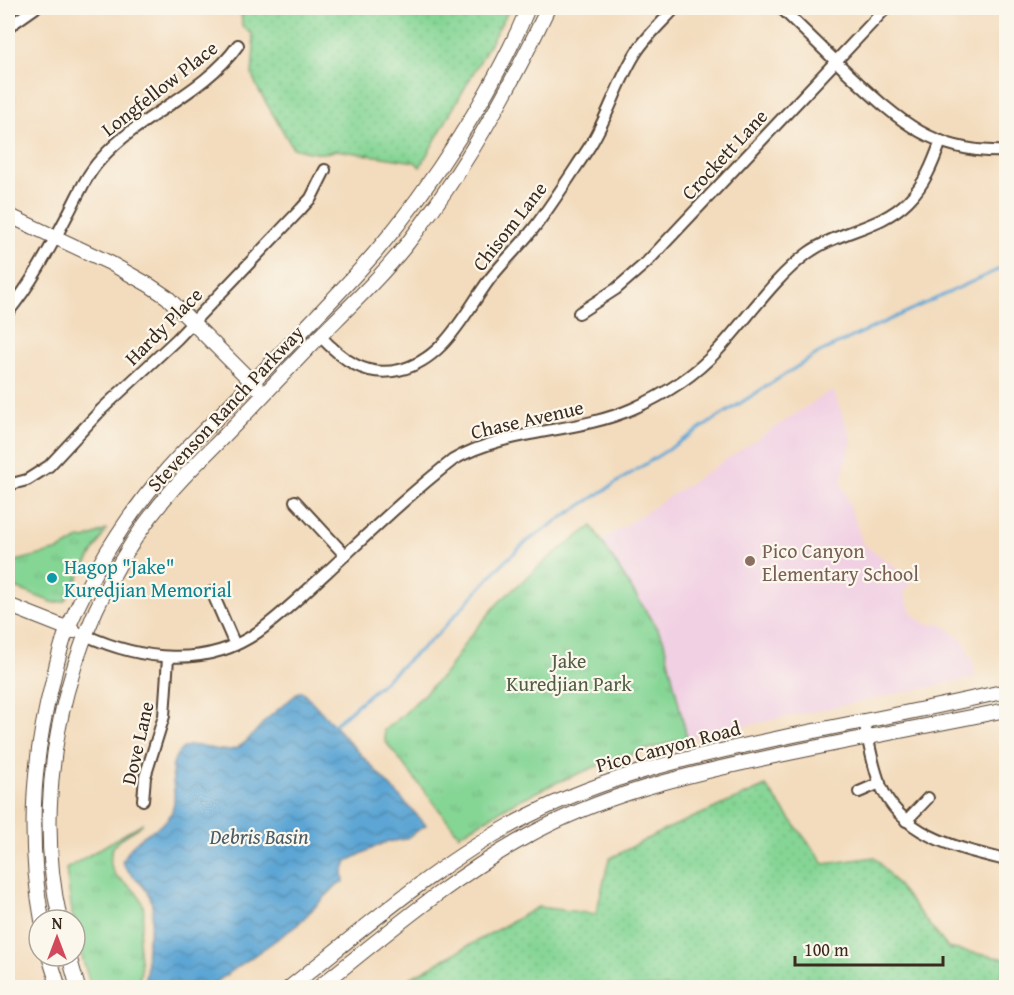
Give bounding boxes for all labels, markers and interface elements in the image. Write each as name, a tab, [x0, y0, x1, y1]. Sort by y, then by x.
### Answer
street label: Longfellow Place	[95, 33, 223, 143]
street label: Crockett Lane	[674, 102, 774, 206]
street label: Chisom Lane	[465, 175, 553, 277]
street label: Hardy Place	[117, 280, 209, 372]
street label: Stevenson Ranch Parkway	[140, 318, 310, 498]
street label: Chase Avenue	[468, 392, 586, 446]
place label: Pico Canyon Elementary School	[762, 536, 919, 588]
place label: Hagop "Jake" Kuredjian Memorial	[64, 552, 232, 604]
marker: Pico Canyon Elementary School	[743, 554, 757, 568]
marker: Hagop "Jake" Kuredjian Memorial	[45, 571, 59, 585]
park label: Jake Kuredjian Park	[506, 646, 633, 698]
street label: Dove Lane	[113, 698, 161, 788]
street label: Pico Canyon Road	[592, 713, 744, 779]
water label: Debris Basin	[208, 821, 309, 852]
north arrow	[27, 908, 87, 968]
text: N	[52, 911, 63, 935]
scale bar	[795, 929, 944, 967]
text: 100 m	[804, 936, 849, 963]

